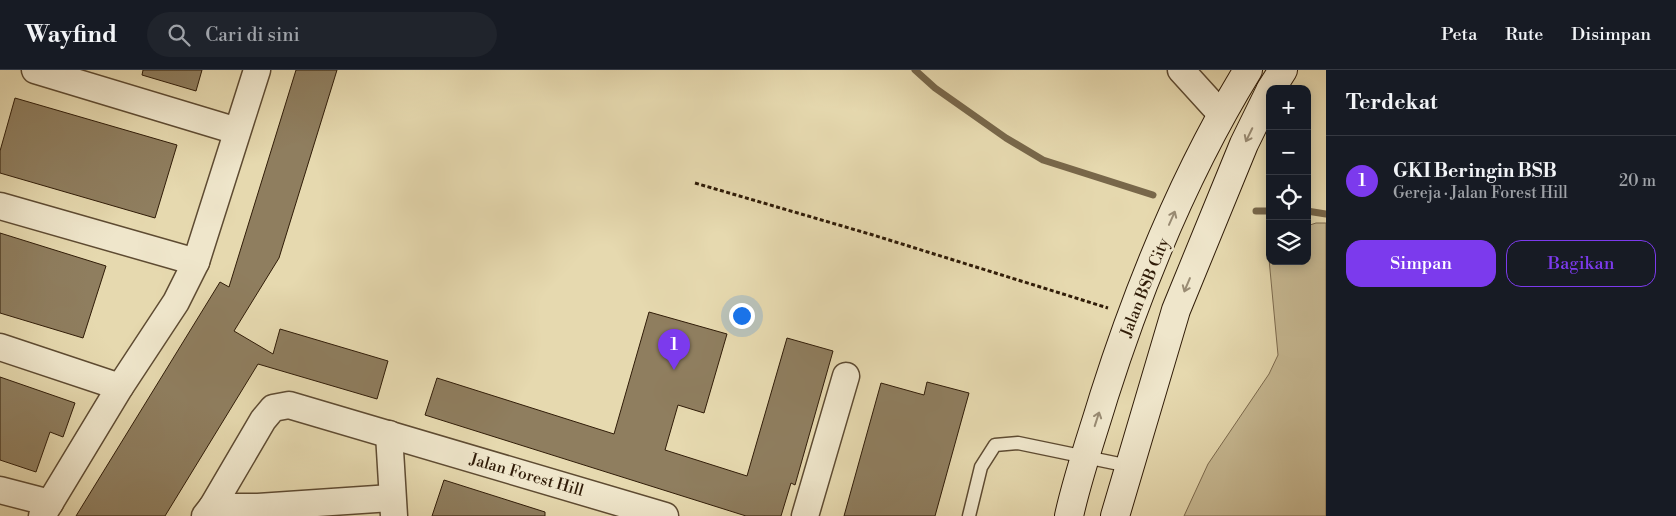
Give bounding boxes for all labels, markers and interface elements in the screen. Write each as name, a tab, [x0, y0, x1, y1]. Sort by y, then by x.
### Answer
search box	[147, 12, 497, 57]
text: Wayfind	[25, 20, 117, 50]
icon: search	[165, 21, 193, 49]
text: Cari di sini	[205, 23, 300, 47]
text: Peta	[1441, 23, 1477, 46]
text: Rute	[1505, 23, 1543, 46]
text: Disimpan	[1571, 23, 1651, 46]
map controls	[1266, 85, 1311, 265]
button: +	[1266, 85, 1311, 130]
text: Terdekat	[1346, 90, 1437, 116]
one-way arrow	[1243, 127, 1253, 142]
button: −	[1266, 130, 1311, 175]
text: GKI Beringin BSB	[1393, 159, 1557, 183]
text: 1	[1358, 171, 1366, 191]
text: 20 m	[1619, 171, 1656, 191]
button: locate	[1266, 175, 1311, 220]
text: Gereja · Jalan Forest Hill	[1393, 183, 1568, 203]
one-way arrow	[1168, 211, 1178, 226]
button: layers	[1266, 220, 1311, 265]
street label: Jalan BSB City	[1116, 235, 1174, 341]
button: Simpan	[1346, 240, 1496, 287]
button: Bagikan	[1506, 240, 1656, 287]
one-way arrow	[1181, 277, 1191, 292]
your location	[729, 303, 755, 329]
pin: 1	[658, 329, 690, 370]
one-way arrow	[1093, 411, 1102, 427]
street label: Jalan Forest Hill	[467, 449, 586, 501]

